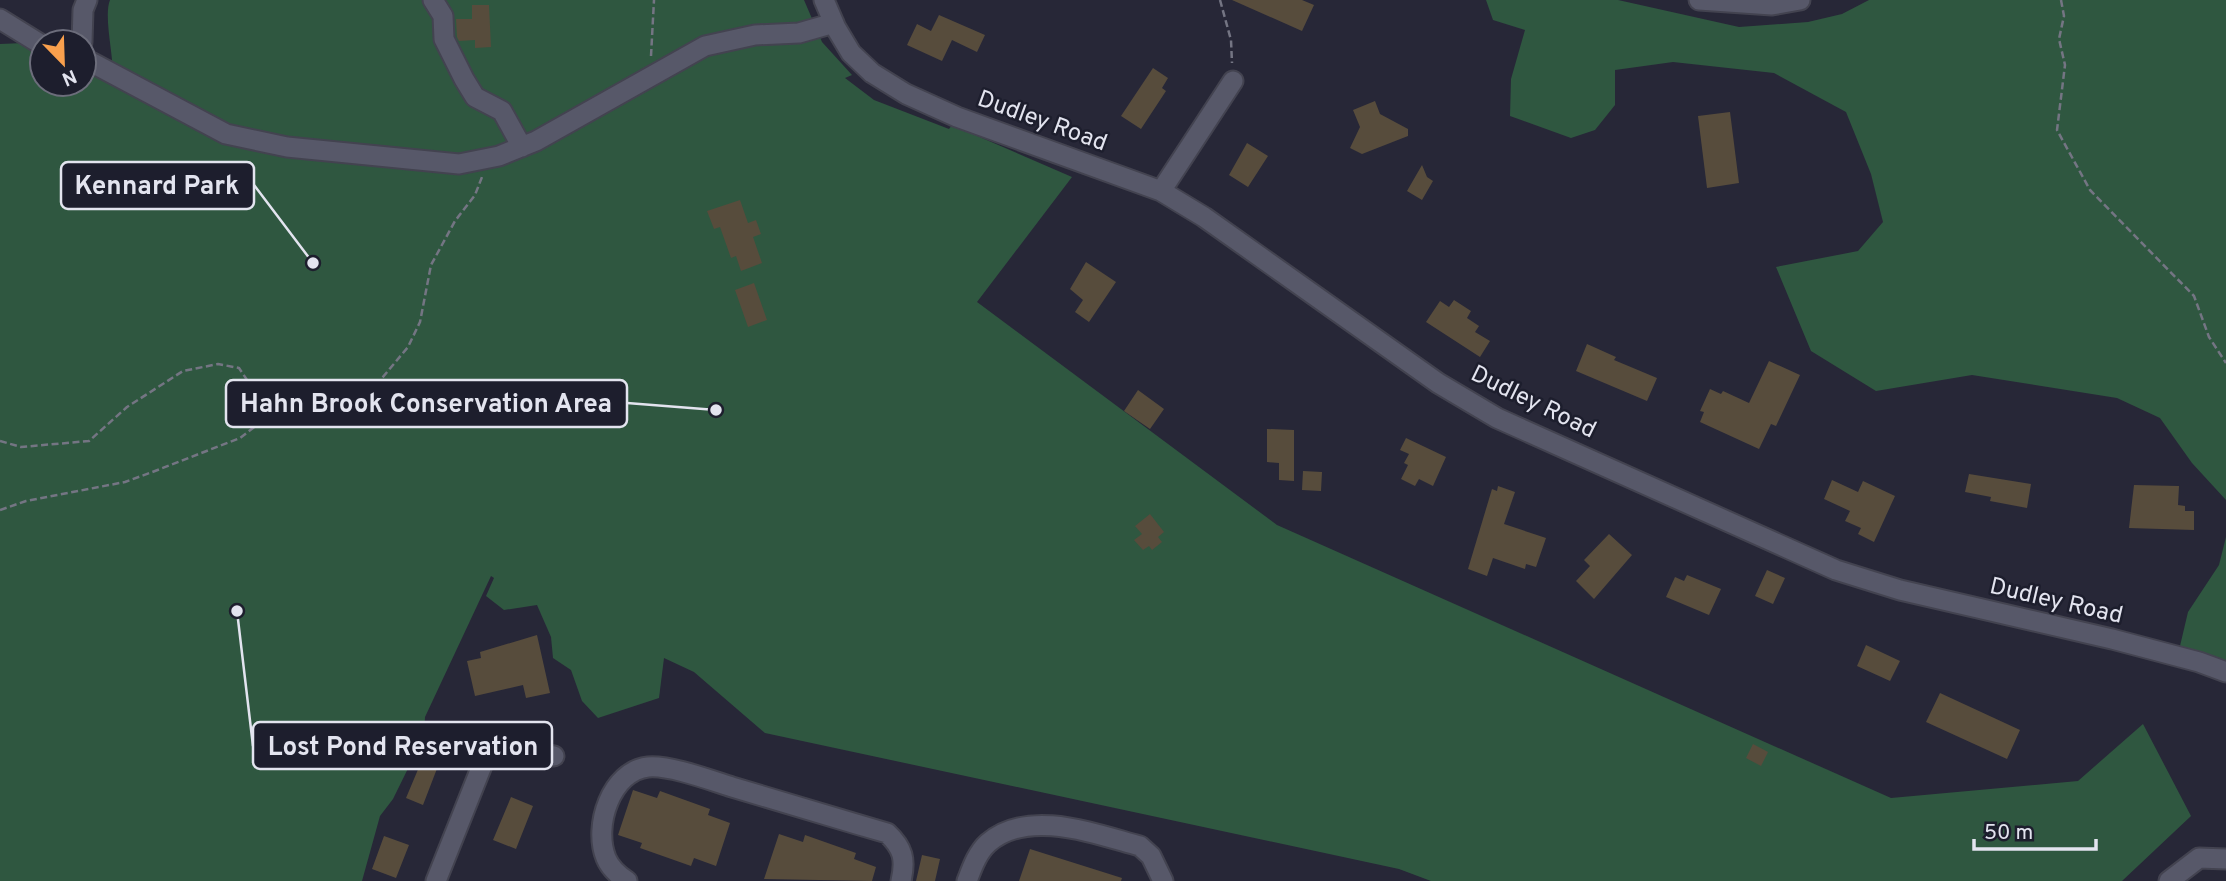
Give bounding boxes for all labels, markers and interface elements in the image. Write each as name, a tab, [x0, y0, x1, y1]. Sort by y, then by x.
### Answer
north arrow	[28, 28, 98, 98]
text: N	[58, 63, 80, 91]
street label: Dudley Road	[973, 85, 1111, 159]
callout: Kennard Park	[61, 162, 254, 209]
text: Kennard Park	[74, 171, 240, 204]
street label: Dudley Road	[1465, 360, 1601, 446]
callout: Hahn Brook Conservation Area	[226, 380, 627, 427]
text: Hahn Brook Conservation Area	[240, 389, 612, 422]
street label: Dudley Road	[1986, 572, 2126, 632]
callout: Lost Pond Reservation	[253, 722, 552, 769]
text: Lost Pond Reservation	[268, 732, 538, 765]
scale bar	[1974, 808, 2096, 852]
text: 50 m	[1984, 820, 2033, 847]

